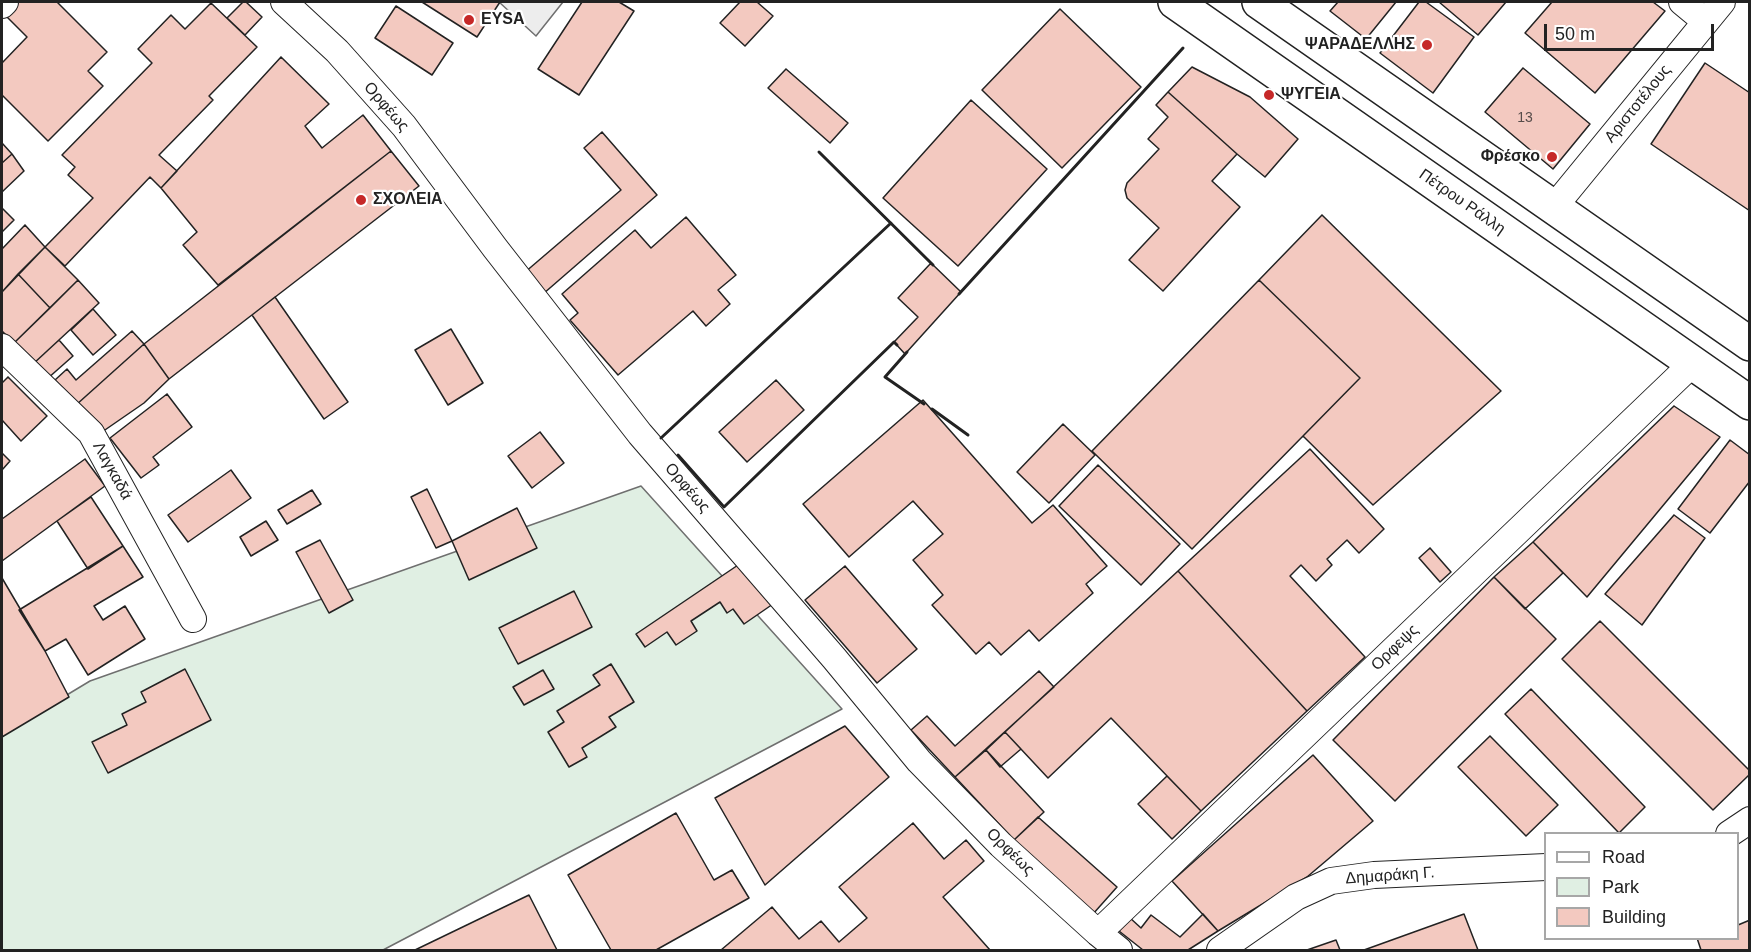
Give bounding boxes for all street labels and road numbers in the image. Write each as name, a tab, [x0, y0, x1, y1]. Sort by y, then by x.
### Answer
street label: Αριστοτέλους	[1601, 61, 1675, 147]
street label: Ορφέως	[359, 78, 413, 136]
street label: Πέτρου Ράλλη	[1415, 165, 1509, 239]
street label: Λαγκαδά	[88, 439, 136, 503]
street label: Ορφέως	[660, 459, 714, 517]
street label: Ορφεψς	[1367, 621, 1423, 675]
street label: Ορφέως	[982, 825, 1038, 879]
street label: Δημαράκη Γ.	[1345, 863, 1435, 889]

